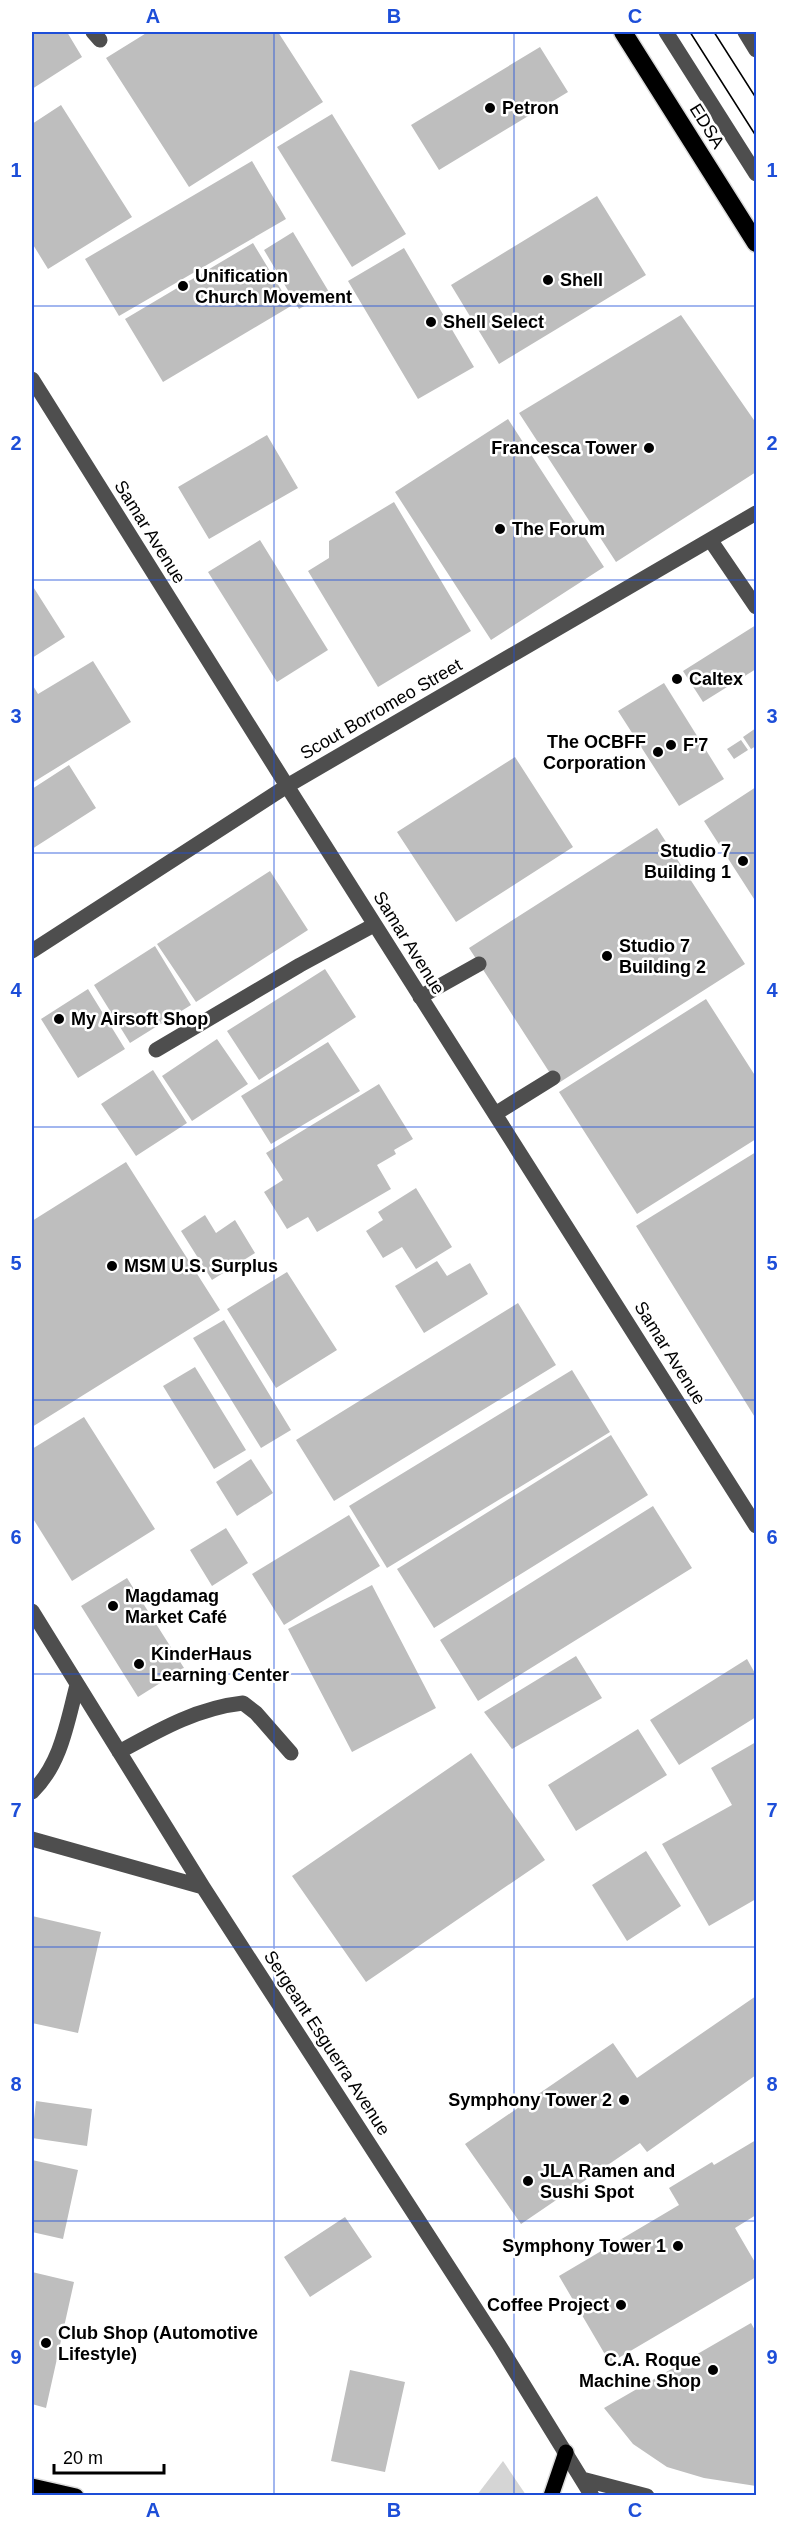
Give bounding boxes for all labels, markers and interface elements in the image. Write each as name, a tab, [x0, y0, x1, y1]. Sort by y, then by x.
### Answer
text: A	[146, 5, 160, 27]
text: B	[387, 5, 401, 27]
text: C	[628, 5, 642, 27]
place label: Petron	[502, 98, 559, 118]
street label: EDSA	[686, 100, 728, 152]
marker: Petron	[483, 101, 497, 115]
text: 1	[10, 159, 22, 181]
text: 1	[766, 159, 778, 181]
place label: Unification Church Movement	[195, 266, 352, 307]
place label: Shell	[560, 270, 603, 290]
marker: Shell	[541, 273, 555, 287]
marker: Unification Church Movement	[176, 279, 190, 293]
place label: Shell Select	[443, 312, 544, 332]
marker: Shell Select	[424, 315, 438, 329]
text: 2	[10, 432, 22, 454]
text: 2	[766, 432, 778, 454]
place label: Francesca Tower	[491, 438, 637, 458]
marker: Francesca Tower	[642, 441, 656, 455]
street label: Samar Avenue	[110, 477, 190, 587]
place label: The Forum	[512, 519, 605, 539]
marker: The Forum	[493, 522, 507, 536]
street label: Scout Borromeo Street	[297, 655, 465, 763]
place label: Caltex	[689, 669, 743, 689]
marker: Caltex	[670, 672, 684, 686]
text: 3	[10, 705, 22, 727]
text: 3	[766, 705, 778, 727]
place label: The OCBFF Corporation	[543, 732, 646, 773]
place label: F'7	[683, 735, 708, 755]
marker: F'7	[664, 738, 678, 752]
marker: The OCBFF Corporation	[651, 745, 665, 759]
place label: Studio 7 Building 1	[644, 841, 731, 882]
marker: Studio 7 Building 1	[736, 854, 750, 868]
street label: Samar Avenue	[369, 888, 449, 998]
place label: Studio 7 Building 2	[619, 936, 706, 977]
marker: Studio 7 Building 2	[600, 949, 614, 963]
text: 4	[10, 979, 22, 1001]
text: 4	[766, 979, 778, 1001]
place label: My Airsoft Shop	[71, 1009, 208, 1029]
marker: My Airsoft Shop	[52, 1012, 66, 1026]
text: 5	[10, 1252, 22, 1274]
text: 5	[766, 1252, 778, 1274]
place label: MSM U.S. Surplus	[124, 1256, 278, 1276]
marker: MSM U.S. Surplus	[105, 1259, 119, 1273]
street label: Samar Avenue	[630, 1298, 710, 1408]
text: 6	[10, 1526, 22, 1548]
text: 6	[766, 1526, 778, 1548]
place label: Magdamag Market Café	[125, 1586, 227, 1627]
marker: Magdamag Market Café	[106, 1599, 120, 1613]
place label: KinderHaus Learning Center	[151, 1644, 289, 1685]
marker: KinderHaus Learning Center	[132, 1657, 146, 1671]
text: 7	[10, 1799, 22, 1821]
text: 7	[766, 1799, 778, 1821]
street label: Sergeant Esguerra Avenue	[260, 1947, 394, 2139]
text: 8	[10, 2073, 22, 2095]
text: 8	[766, 2073, 778, 2095]
place label: Symphony Tower 2	[448, 2090, 612, 2110]
marker: Symphony Tower 2	[617, 2093, 631, 2107]
place label: JLA Ramen and Sushi Spot	[540, 2161, 675, 2202]
marker: JLA Ramen and Sushi Spot	[521, 2174, 535, 2188]
place label: Symphony Tower 1	[502, 2236, 666, 2256]
marker: Symphony Tower 1	[671, 2239, 685, 2253]
place label: Coffee Project	[487, 2295, 609, 2315]
marker: Coffee Project	[614, 2298, 628, 2312]
place label: Club Shop (Automotive Lifestyle)	[58, 2323, 258, 2364]
marker: Club Shop (Automotive Lifestyle)	[39, 2336, 53, 2350]
text: 9	[10, 2346, 22, 2368]
text: 9	[766, 2346, 778, 2368]
place label: C.A. Roque Machine Shop	[579, 2350, 701, 2391]
marker: C.A. Roque Machine Shop	[706, 2363, 720, 2377]
scale bar	[54, 2437, 164, 2475]
text: 20 m	[63, 2448, 103, 2468]
text: A	[146, 2499, 160, 2521]
text: B	[387, 2499, 401, 2521]
text: C	[628, 2499, 642, 2521]

